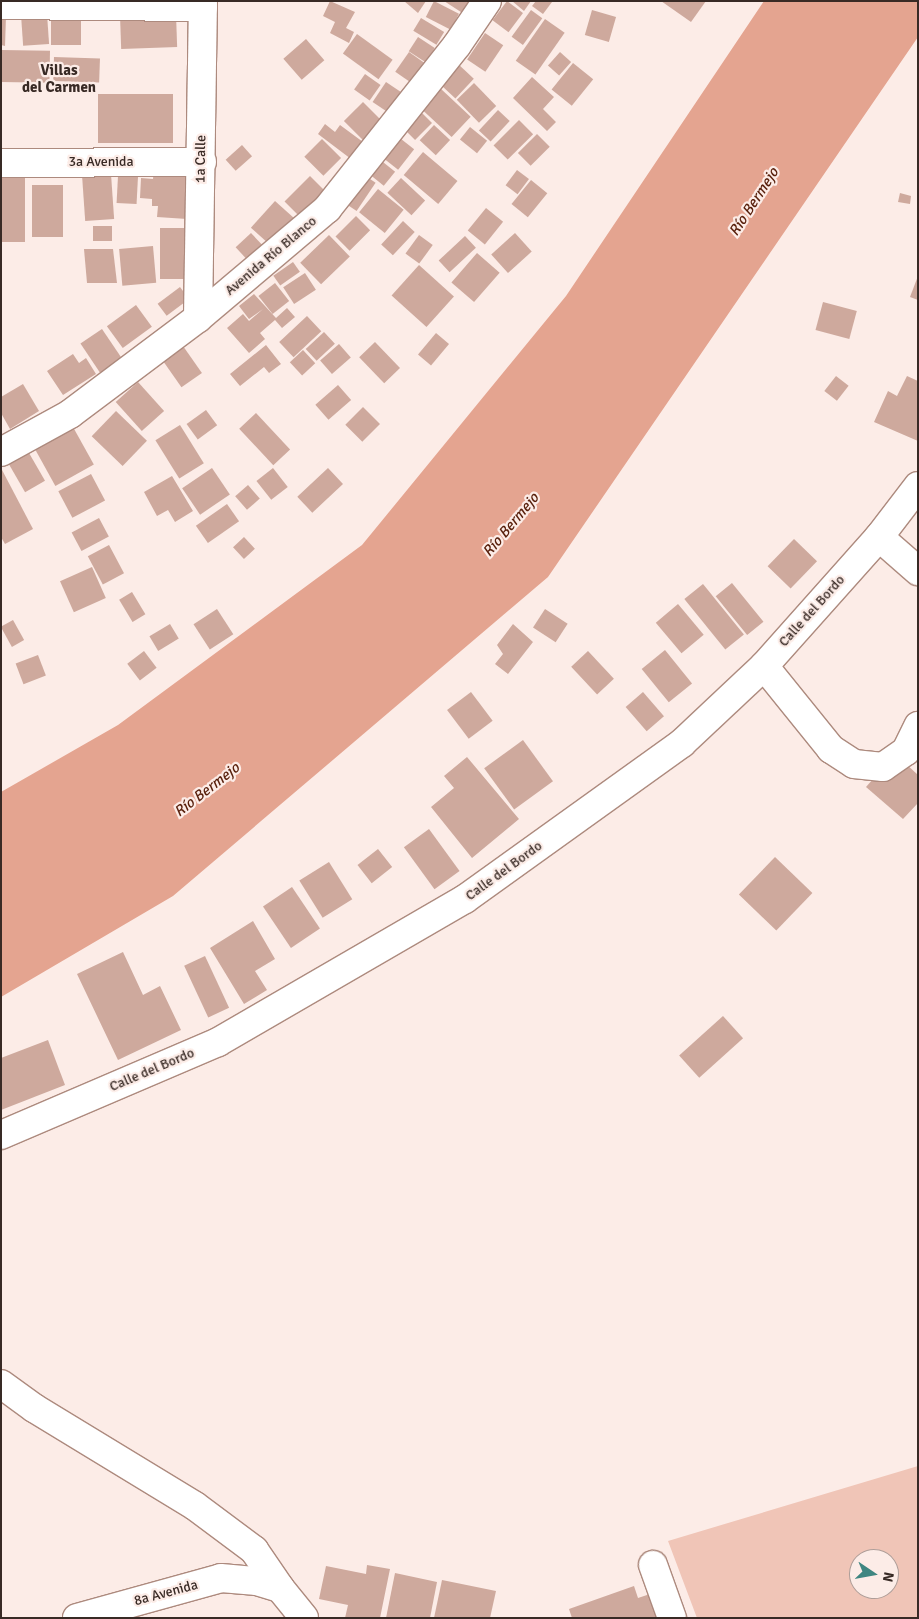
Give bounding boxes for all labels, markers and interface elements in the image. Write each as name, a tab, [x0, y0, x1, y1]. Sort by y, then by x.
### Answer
district label: Villas del Carmen	[22, 61, 96, 96]
street label: 1a Calle	[192, 135, 210, 183]
street label: 3a Avenida	[68, 154, 134, 170]
water label: Río Bermejo	[725, 165, 783, 239]
street label: Avenida Río Blanco	[222, 213, 320, 299]
water label: Río Bermejo	[479, 489, 543, 561]
street label: Calle del Bordo	[775, 572, 849, 650]
water label: Río Bermejo	[171, 759, 243, 821]
street label: Calle del Bordo	[462, 838, 546, 904]
street label: Calle del Bordo	[107, 1045, 197, 1095]
north arrow	[849, 1549, 899, 1599]
text: N	[879, 1570, 898, 1584]
street label: 8a Avenida	[132, 1576, 200, 1610]

